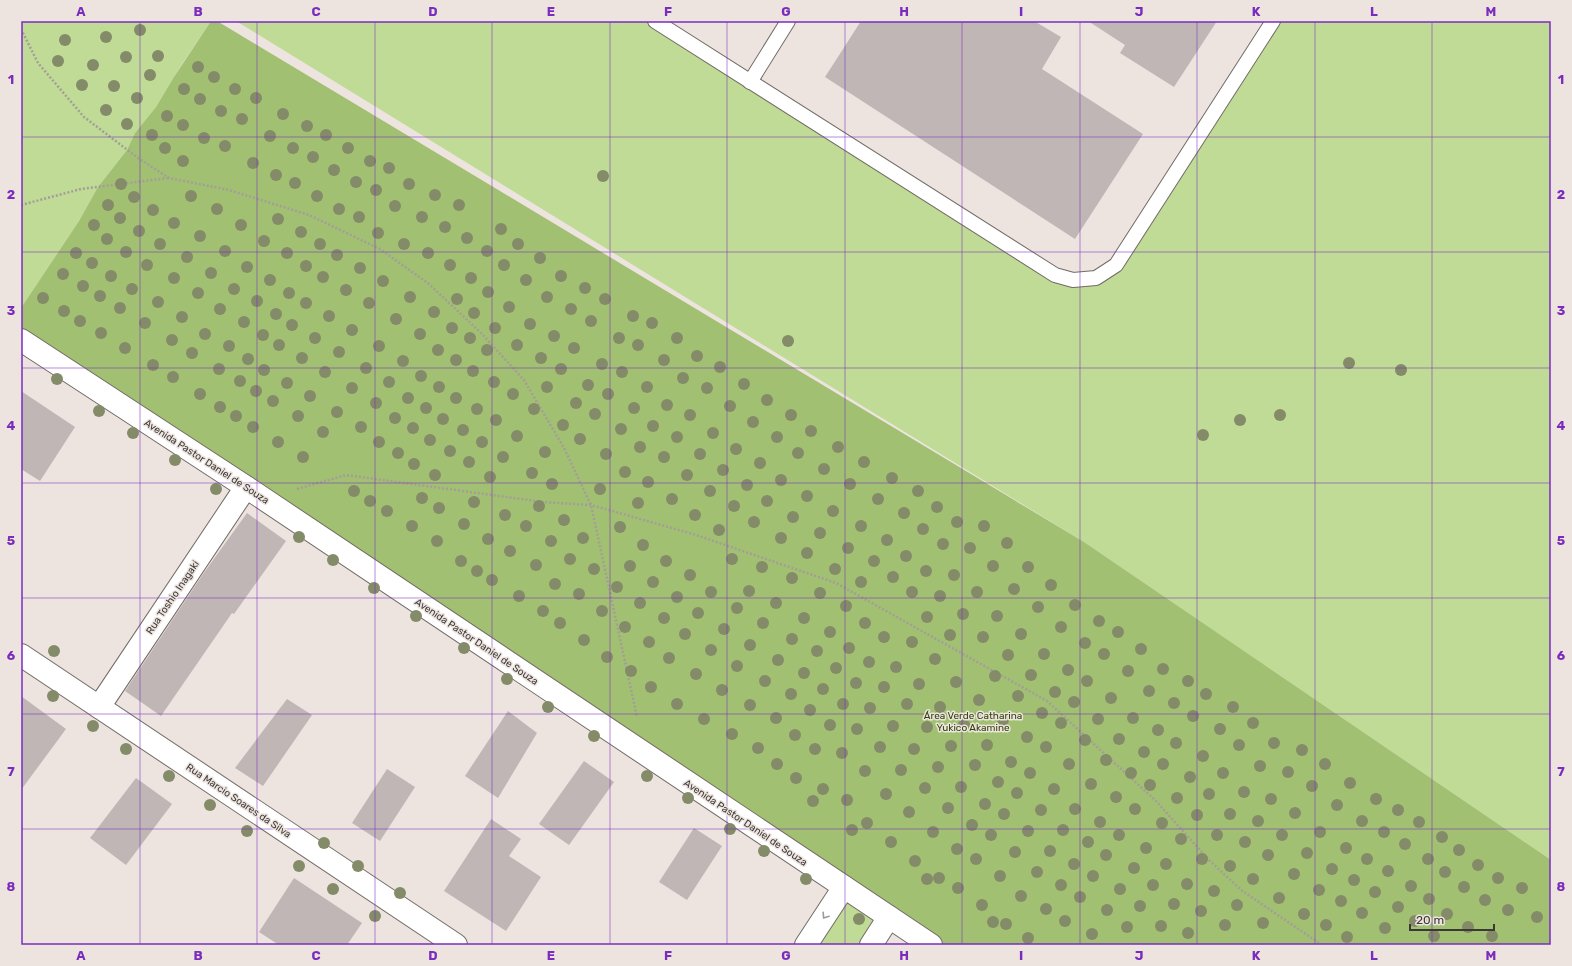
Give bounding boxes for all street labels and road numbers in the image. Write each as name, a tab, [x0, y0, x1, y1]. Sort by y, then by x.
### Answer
street label: Avenida Pastor Daniel de Souza	[142, 417, 271, 507]
street label: Rua Toshio Inagaki	[144, 559, 202, 637]
street label: Avenida Pastor Daniel de Souza	[412, 596, 540, 688]
street label: Rua Marcio Soares da Silva	[184, 761, 293, 840]
street label: Avenida Pastor Daniel de Souza	[681, 777, 809, 869]

